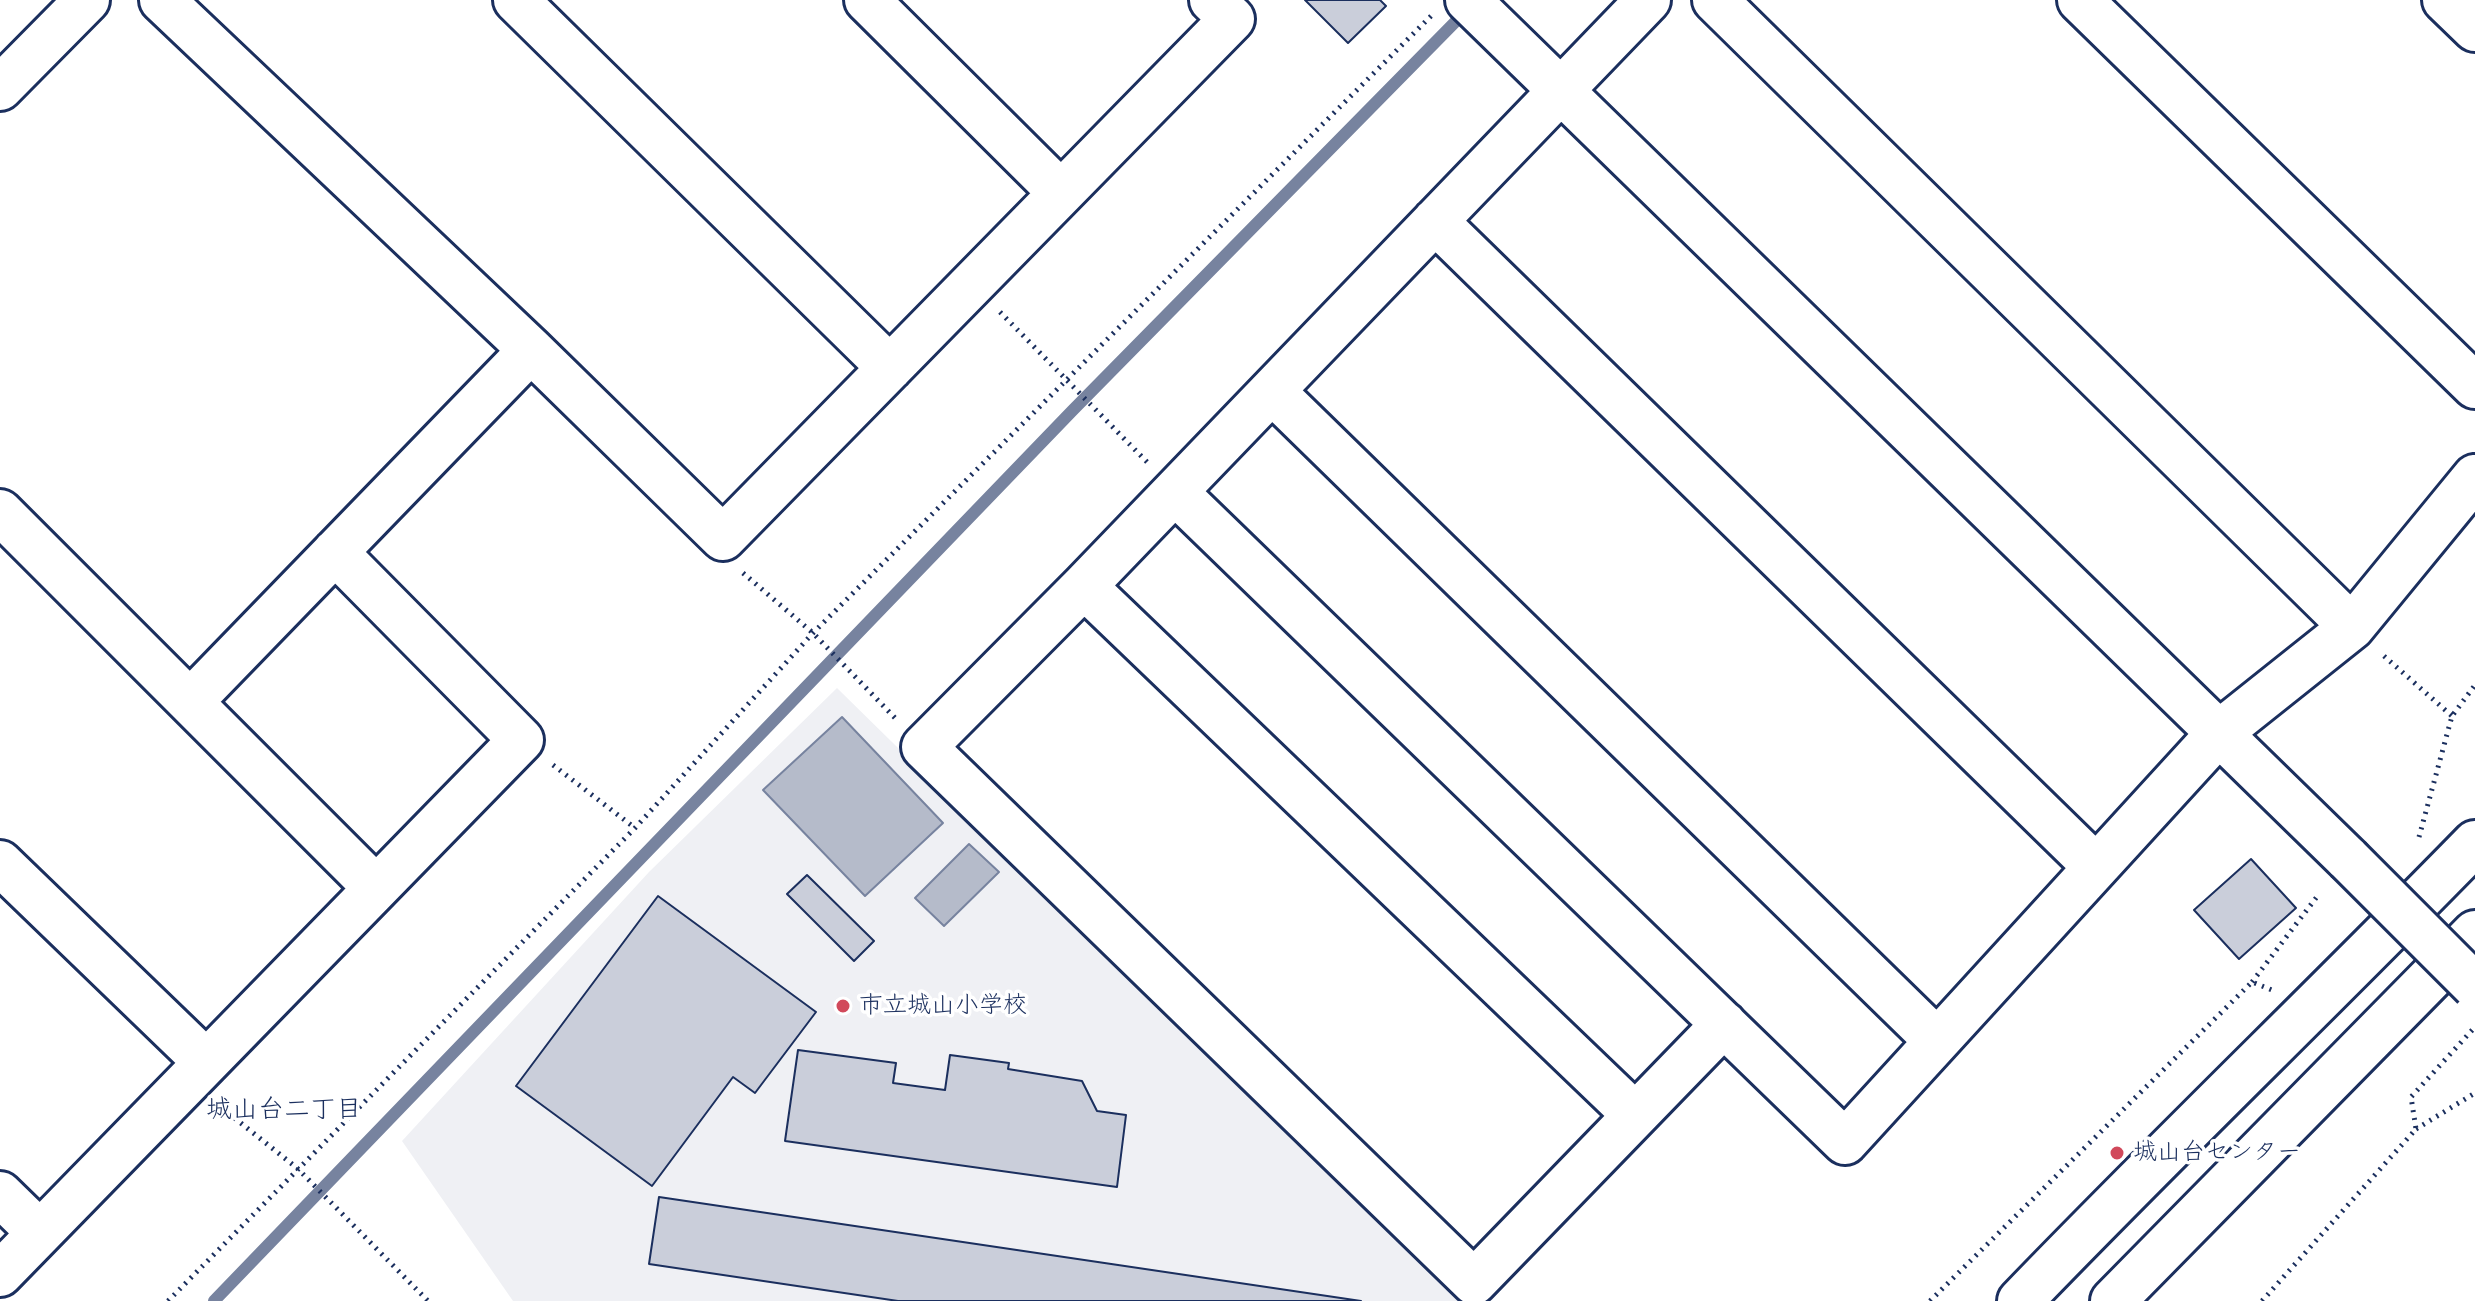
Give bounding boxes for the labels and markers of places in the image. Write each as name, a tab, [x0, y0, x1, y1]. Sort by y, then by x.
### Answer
place label: 市立城山小学校	[859, 992, 1027, 1020]
marker: 市立城山小学校	[834, 997, 852, 1015]
place label: 城山台センター	[2133, 1139, 2301, 1167]
marker: 城山台センター	[2108, 1144, 2126, 1162]

